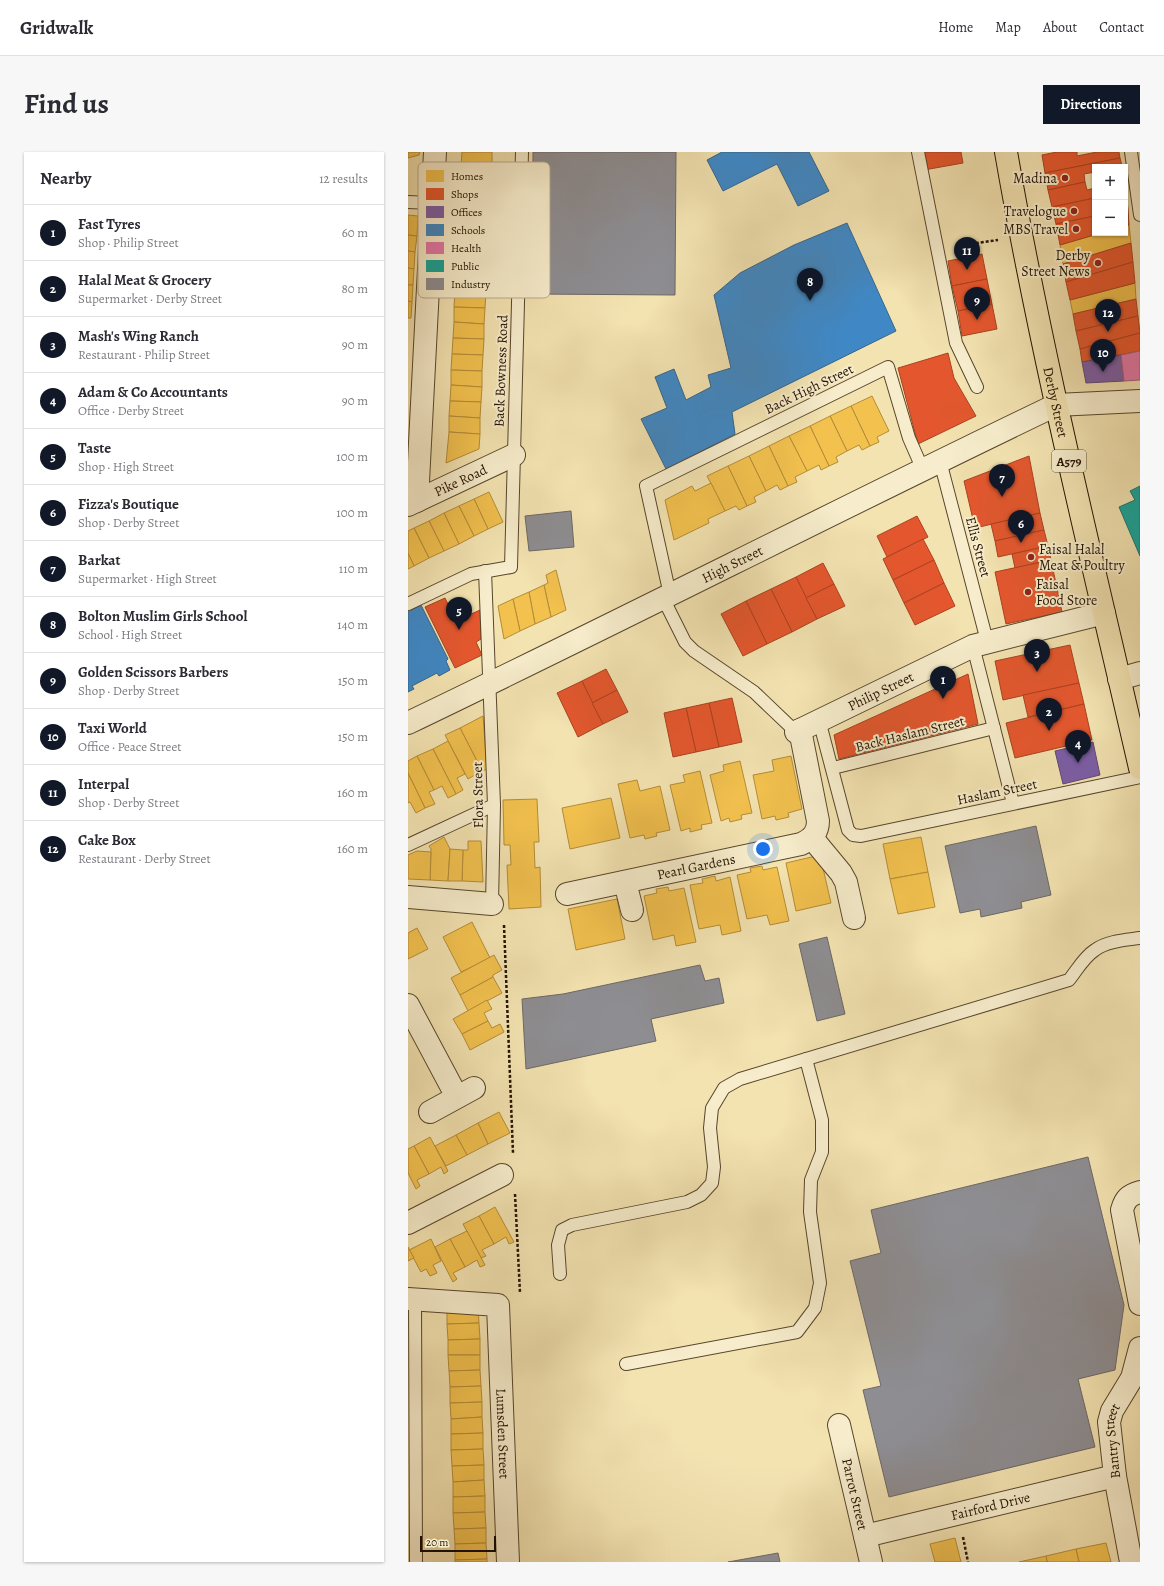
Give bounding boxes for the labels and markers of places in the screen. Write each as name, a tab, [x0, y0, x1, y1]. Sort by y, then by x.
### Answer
place label: Madina	[1013, 169, 1057, 188]
marker: Madina	[1060, 173, 1070, 183]
place label: Travelogue	[1004, 202, 1066, 221]
marker: Travelogue	[1069, 206, 1079, 216]
place label: MBS Travel	[1003, 220, 1069, 239]
marker: MBS Travel	[1071, 224, 1081, 234]
pin: 11	[954, 237, 980, 270]
place label: Derby Street News	[1021, 246, 1091, 281]
marker: Derby Street News	[1093, 258, 1103, 268]
pin: 8	[797, 268, 823, 301]
pin: 9	[964, 287, 990, 320]
pin: 12	[1095, 299, 1121, 332]
pin: 10	[1090, 339, 1116, 372]
pin: 7	[989, 464, 1015, 497]
pin: 6	[1008, 510, 1034, 543]
place label: Faisal Halal Meat & Poultry	[1039, 540, 1126, 575]
marker: Faisal Halal Meat & Poultry	[1026, 552, 1036, 562]
place label: Faisal Food Store	[1036, 575, 1097, 610]
marker: Faisal Food Store	[1023, 587, 1033, 597]
pin: 5	[446, 597, 472, 630]
pin: 3	[1024, 639, 1050, 672]
pin: 1	[930, 666, 956, 699]
pin: 2	[1036, 698, 1062, 731]
pin: 4	[1065, 730, 1091, 763]

